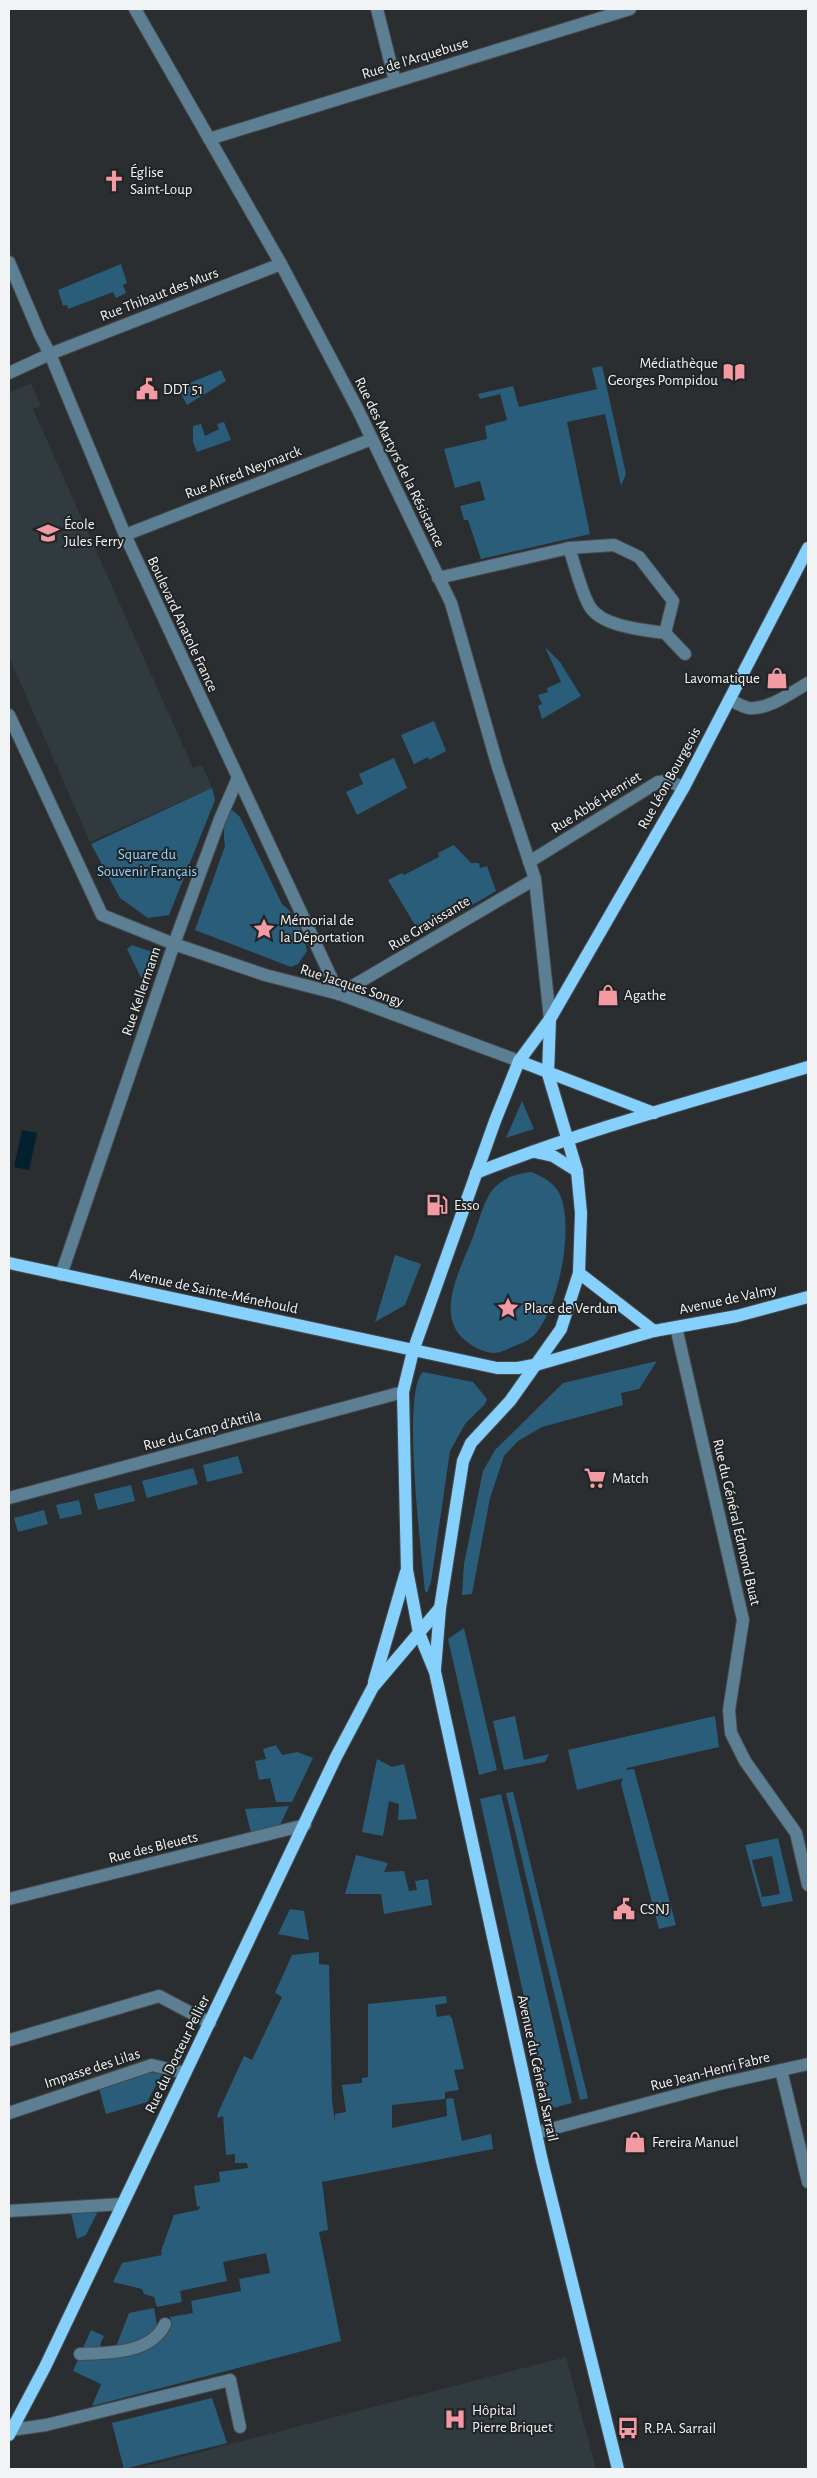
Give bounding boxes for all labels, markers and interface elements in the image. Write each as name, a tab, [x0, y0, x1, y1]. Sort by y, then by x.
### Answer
street label: Rue de l'Arquebuse	[360, 35, 470, 82]
place label: Église Saint-Loup	[130, 163, 193, 197]
church icon: Église Saint-Loup	[101, 168, 127, 194]
street label: Rue Thibaut des Murs	[98, 265, 220, 324]
place label: Médiathèque Georges Pompidou	[608, 356, 718, 388]
library icon: Médiathèque Georges Pompidou	[721, 359, 747, 385]
street label: Rue des Martyrs de la Résistance	[352, 375, 447, 550]
public building icon: DDT 51	[134, 376, 160, 402]
place label: DDT 51	[163, 382, 203, 397]
street label: Rue Alfred Neymarck	[183, 443, 304, 502]
place label: École Jules Ferry	[64, 515, 125, 549]
school or university icon: École Jules Ferry	[35, 520, 61, 546]
street label: Boulevard Anatole France	[145, 554, 221, 694]
shop icon: Lavomatique	[764, 665, 790, 691]
place label: Lavomatique	[684, 671, 760, 686]
street label: Rue Léon Bourgeois	[635, 725, 704, 832]
street label: Rue Abbé Henriet	[549, 769, 644, 836]
park label: Square du Souvenir Français	[97, 847, 197, 879]
street label: Rue Gravissante	[386, 893, 473, 954]
place label: Mémorial de la Déportation	[280, 913, 365, 945]
place icon: Mémorial de la Déportation	[251, 916, 277, 942]
street label: Rue Kellermann	[119, 945, 164, 1038]
street label: Rue Jacques Songy	[298, 962, 406, 1009]
shop icon: Agathe	[595, 982, 621, 1008]
place label: Agathe	[624, 988, 666, 1003]
fuel station icon: Esso	[424, 1192, 450, 1218]
place label: Esso	[454, 1198, 480, 1213]
street label: Avenue de Sainte-Ménehould	[128, 1266, 300, 1317]
street label: Avenue de Valmy	[678, 1282, 779, 1317]
place icon: Place de Verdun	[495, 1295, 521, 1321]
place label: Place de Verdun	[524, 1301, 617, 1316]
street label: Rue du Camp d'Attila	[142, 1408, 263, 1453]
street label: Rue du Général Edmond Buat	[710, 1437, 763, 1607]
supermarket icon: Match	[582, 1465, 608, 1491]
place label: Match	[612, 1471, 649, 1486]
street label: Rue des Bleuets	[107, 1829, 199, 1866]
public building icon: CSNJ	[611, 1896, 637, 1922]
place label: CSNJ	[640, 1902, 670, 1917]
street label: Rue du Docteur Pellier	[142, 1993, 213, 2115]
street label: Avenue du Général Sarrail	[515, 1993, 560, 2143]
street label: Impasse des Lilas	[42, 2046, 142, 2091]
street label: Rue Jean-Henri Fabre	[649, 2049, 772, 2094]
shop icon: Fereira Manuel	[622, 2129, 648, 2155]
place label: Fereira Manuel	[652, 2135, 739, 2150]
place label: Hôpital Pierre Briquet	[472, 2403, 553, 2435]
hospital icon: Hôpital Pierre Briquet	[442, 2406, 468, 2432]
bus stop icon: R.P.A. Sarrail	[615, 2415, 641, 2441]
place label: R.P.A. Sarrail	[644, 2421, 716, 2436]

